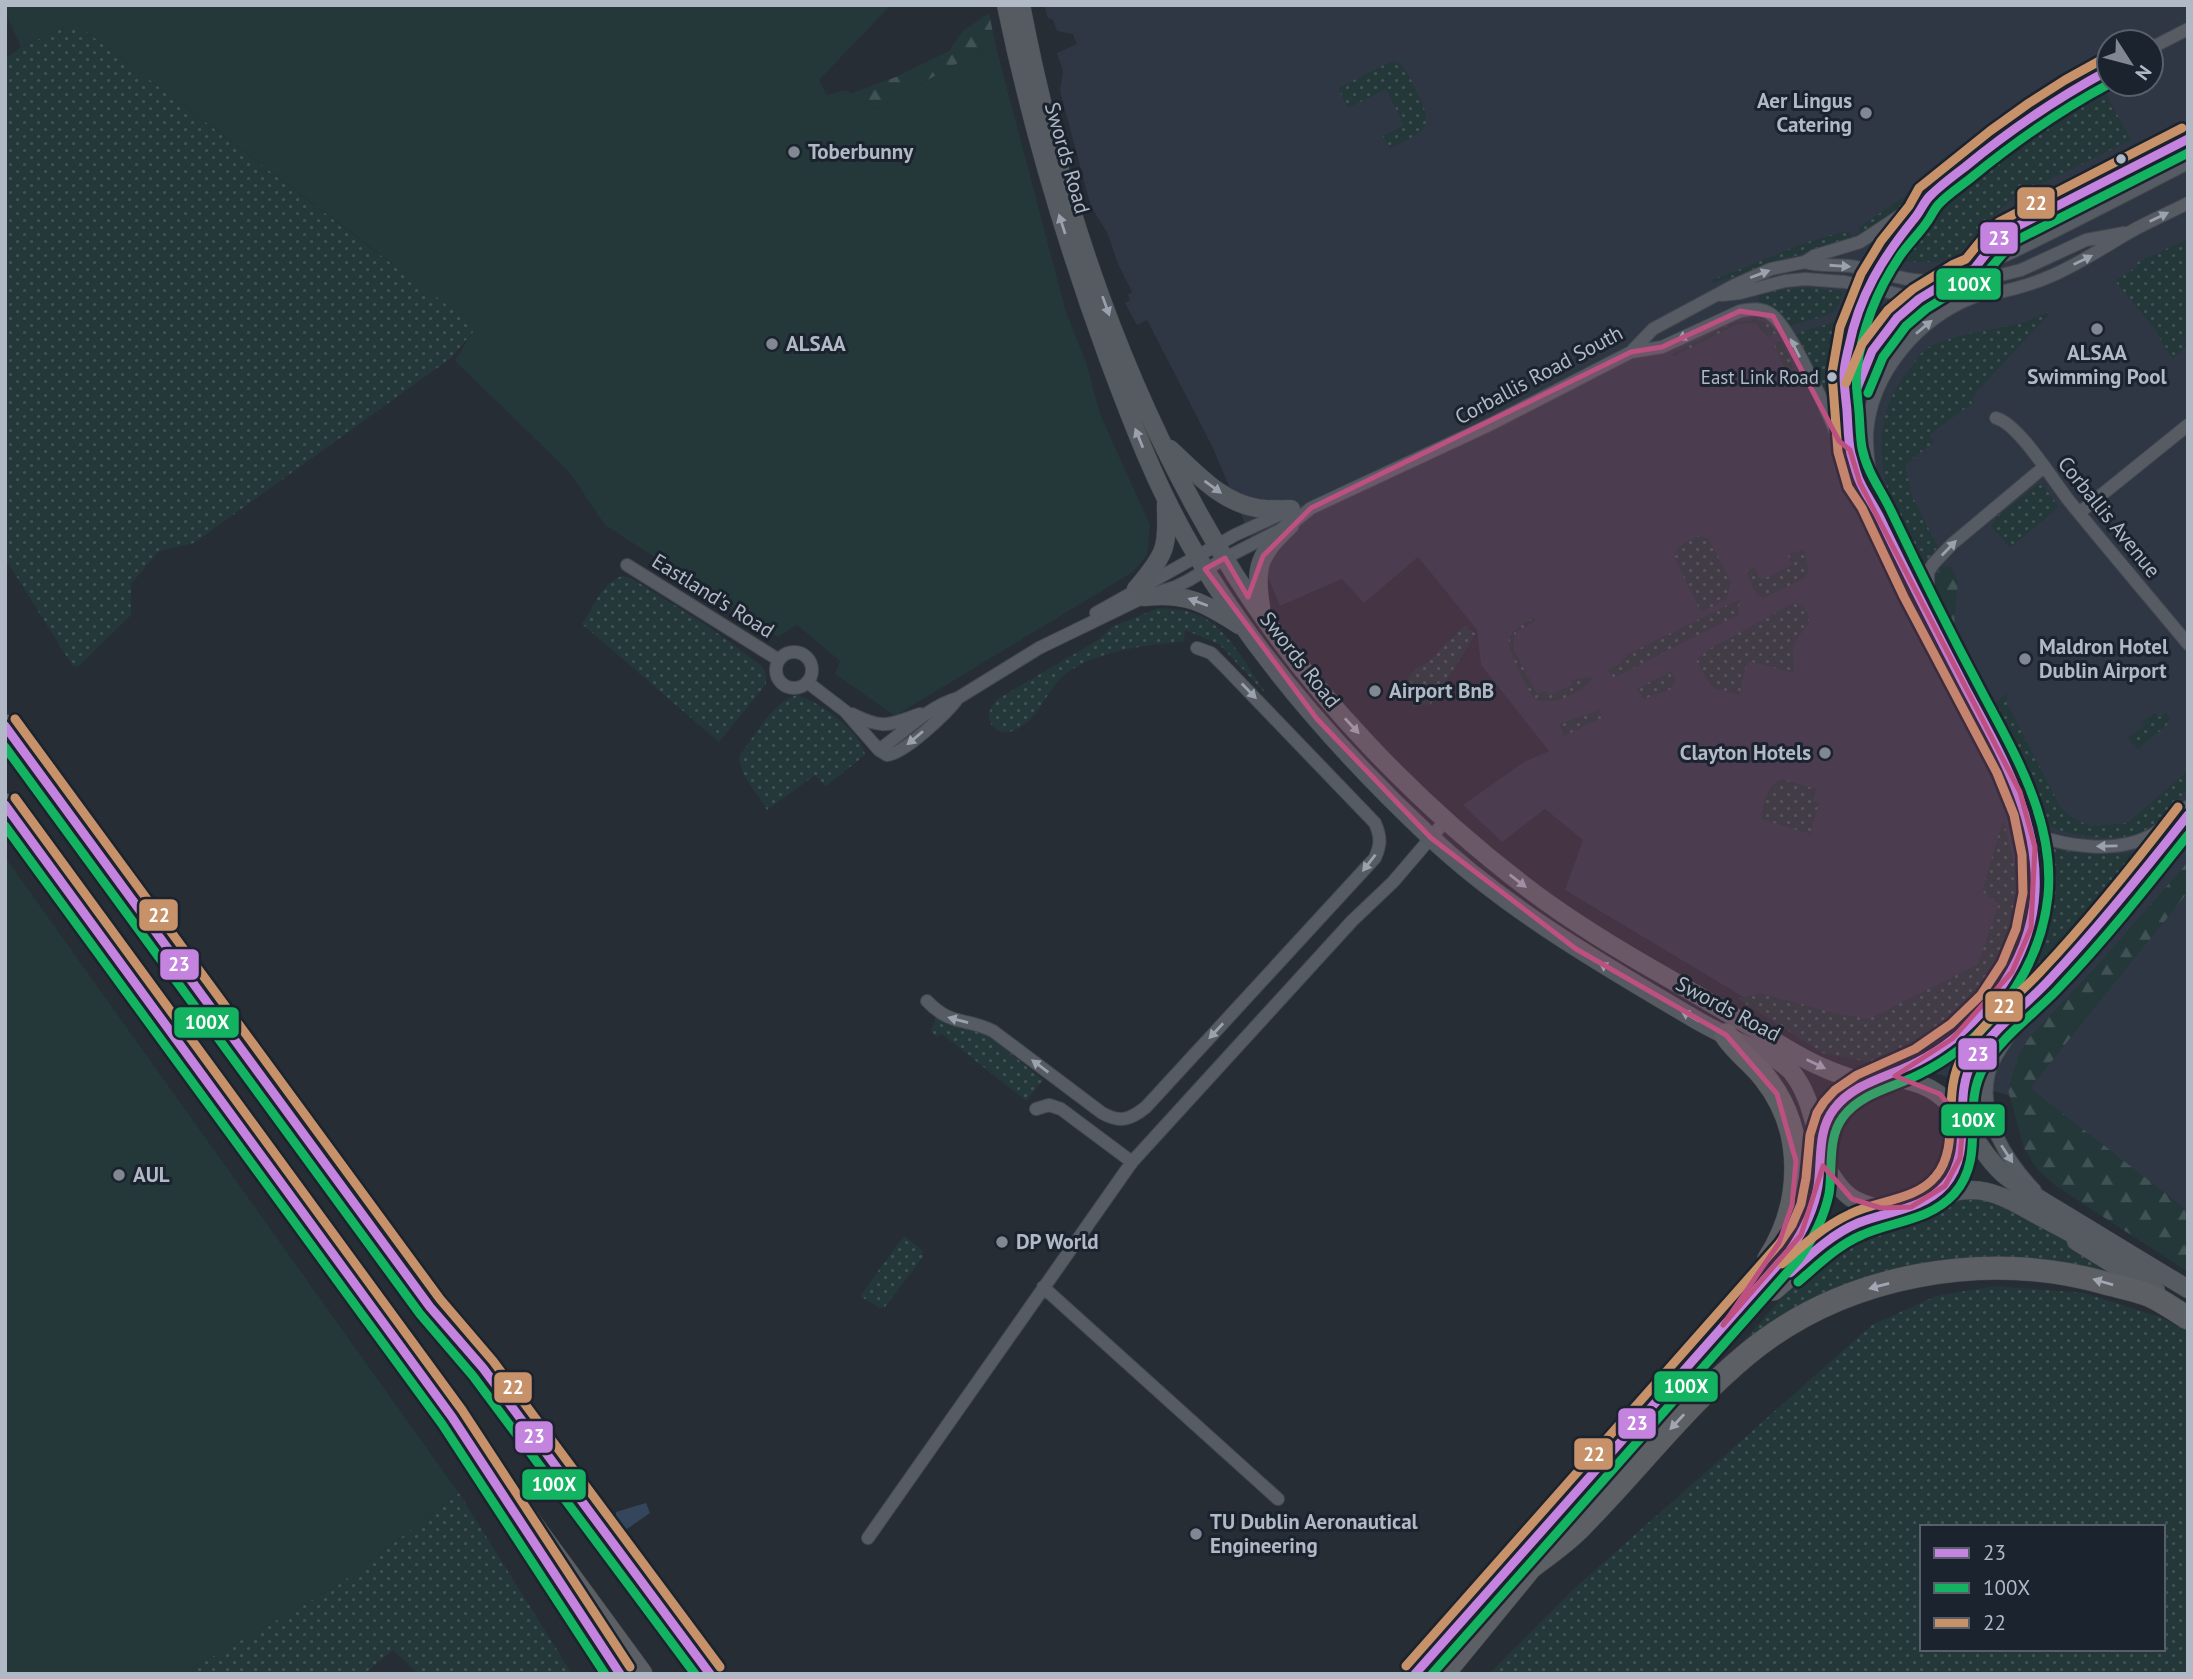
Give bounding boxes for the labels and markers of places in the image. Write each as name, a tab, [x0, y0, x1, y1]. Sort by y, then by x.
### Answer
place label: Aer Lingus Catering	[1757, 87, 1852, 138]
marker: Aer Lingus Catering	[1858, 105, 1874, 121]
place label: Toberbunny	[808, 138, 914, 165]
marker: Toberbunny	[786, 144, 802, 160]
unlabelled marker	[2114, 152, 2128, 166]
marker: ALSAA Swimming Pool	[2089, 321, 2105, 337]
place label: ALSAA	[786, 330, 846, 357]
marker: ALSAA	[764, 336, 780, 352]
place label: ALSAA Swimming Pool	[2027, 339, 2168, 390]
place label: East Link Road	[1701, 365, 1819, 389]
marker: East Link Road	[1825, 370, 1839, 384]
place label: Maldron Hotel Dublin Airport	[2039, 633, 2169, 684]
marker: Maldron Hotel Dublin Airport	[2017, 651, 2033, 667]
place label: Airport BnB	[1389, 677, 1494, 704]
marker: Airport BnB	[1367, 683, 1383, 699]
place label: Clayton Hotels	[1680, 739, 1811, 766]
marker: Clayton Hotels	[1817, 745, 1833, 761]
place label: AUL	[133, 1161, 170, 1188]
marker: AUL	[111, 1167, 127, 1183]
place label: DP World	[1016, 1228, 1099, 1255]
marker: DP World	[994, 1234, 1010, 1250]
place label: TU Dublin Aeronautical Engineering	[1210, 1508, 1419, 1559]
marker: TU Dublin Aeronautical Engineering	[1188, 1526, 1204, 1542]

